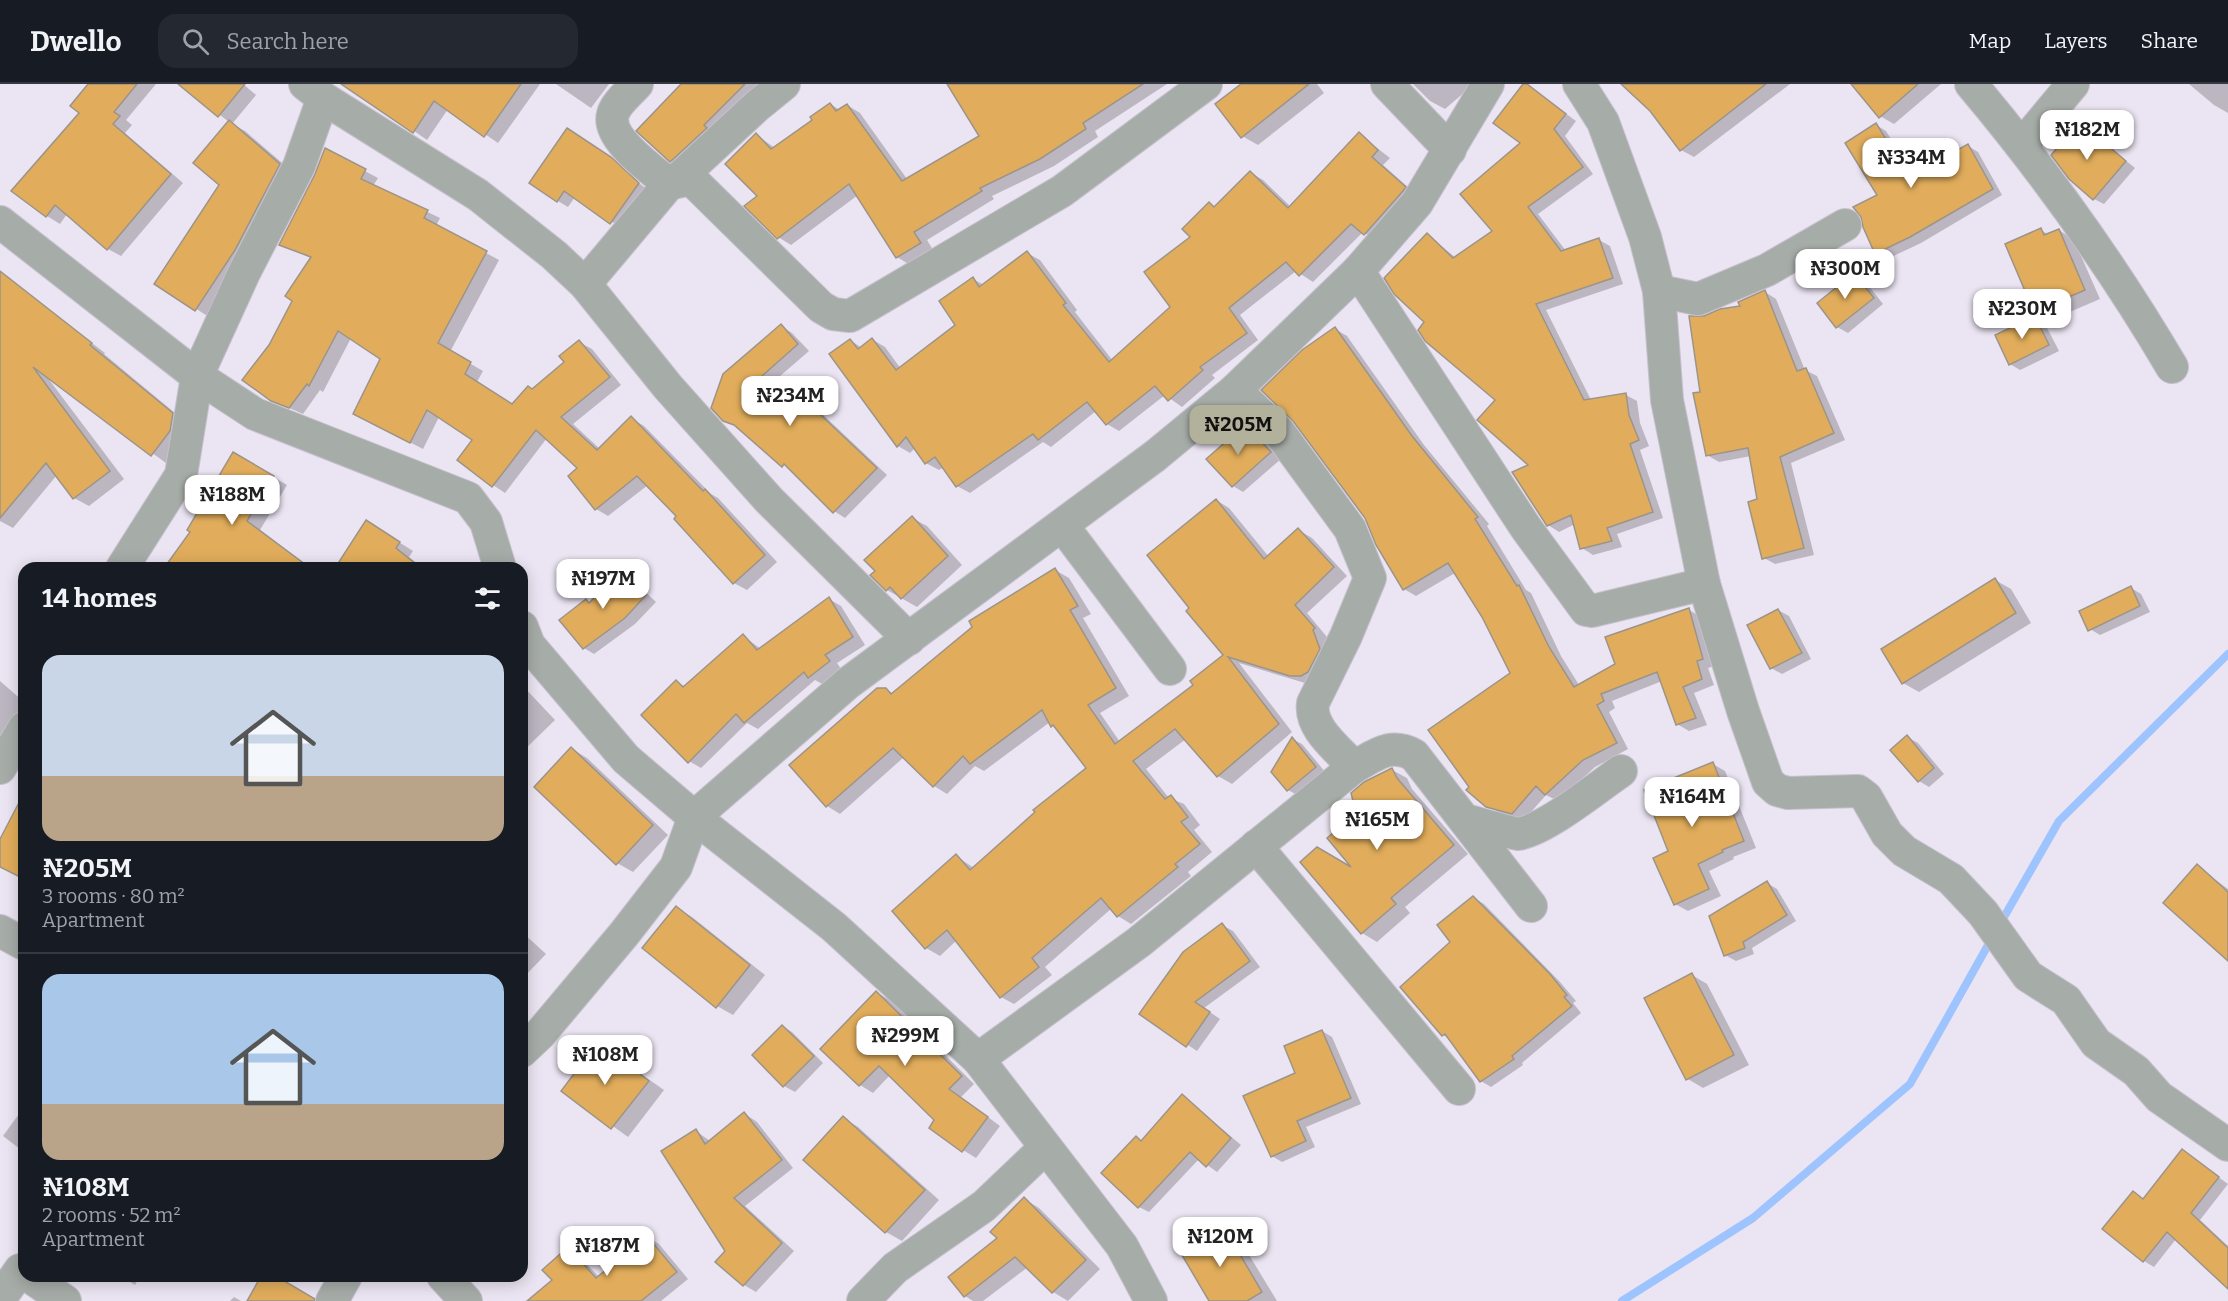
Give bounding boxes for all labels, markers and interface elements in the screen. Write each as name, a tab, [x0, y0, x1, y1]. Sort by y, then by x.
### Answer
search box	[158, 14, 578, 68]
text: Dwello	[30, 25, 122, 58]
icon: search	[179, 25, 212, 58]
text: Search here	[227, 28, 349, 55]
text: Map	[1969, 28, 2011, 54]
text: Layers	[2044, 28, 2108, 54]
text: Share	[2141, 28, 2198, 54]
pin: ₦182M	[2045, 110, 2129, 161]
text: ₦182M	[2054, 117, 2120, 141]
pin: ₦334M	[1869, 138, 1953, 189]
text: ₦334M	[1876, 145, 1946, 169]
pin: ₦300M	[1803, 249, 1887, 300]
text: ₦300M	[1809, 256, 1881, 280]
pin: ₦230M	[1980, 289, 2064, 340]
text: ₦230M	[1987, 296, 2057, 320]
pin: ₦234M	[748, 376, 832, 427]
text: ₦234M	[755, 383, 825, 407]
pin: ₦205M	[1196, 405, 1280, 456]
text: ₦205M	[1203, 412, 1273, 436]
pin: ₦188M	[190, 475, 274, 526]
text: ₦188M	[199, 482, 265, 506]
pin: ₦197M	[561, 559, 645, 610]
text: ₦197M	[570, 566, 636, 590]
icon: filters	[471, 582, 504, 615]
text: 14 homes	[42, 583, 157, 614]
icon: home	[219, 694, 327, 802]
pin: ₦164M	[1650, 777, 1734, 828]
text: ₦164M	[1658, 784, 1726, 808]
pin: ₦165M	[1335, 800, 1419, 851]
text: ₦165M	[1344, 807, 1410, 831]
text: ₦205M	[42, 853, 132, 884]
text: 3 rooms · 80 m²	[42, 884, 185, 908]
text: Apartment	[42, 908, 145, 932]
icon: home	[219, 1013, 327, 1121]
pin: ₦299M	[863, 1016, 947, 1067]
text: ₦299M	[870, 1023, 940, 1047]
pin: ₦108M	[563, 1035, 647, 1086]
text: ₦108M	[571, 1042, 639, 1066]
text: ₦108M	[42, 1172, 129, 1203]
text: 2 rooms · 52 m²	[42, 1203, 181, 1227]
pin: ₦120M	[1178, 1217, 1262, 1268]
text: ₦120M	[1187, 1224, 1253, 1248]
pin: ₦187M	[565, 1226, 649, 1277]
text: Apartment	[42, 1227, 145, 1251]
text: ₦187M	[574, 1233, 640, 1257]

